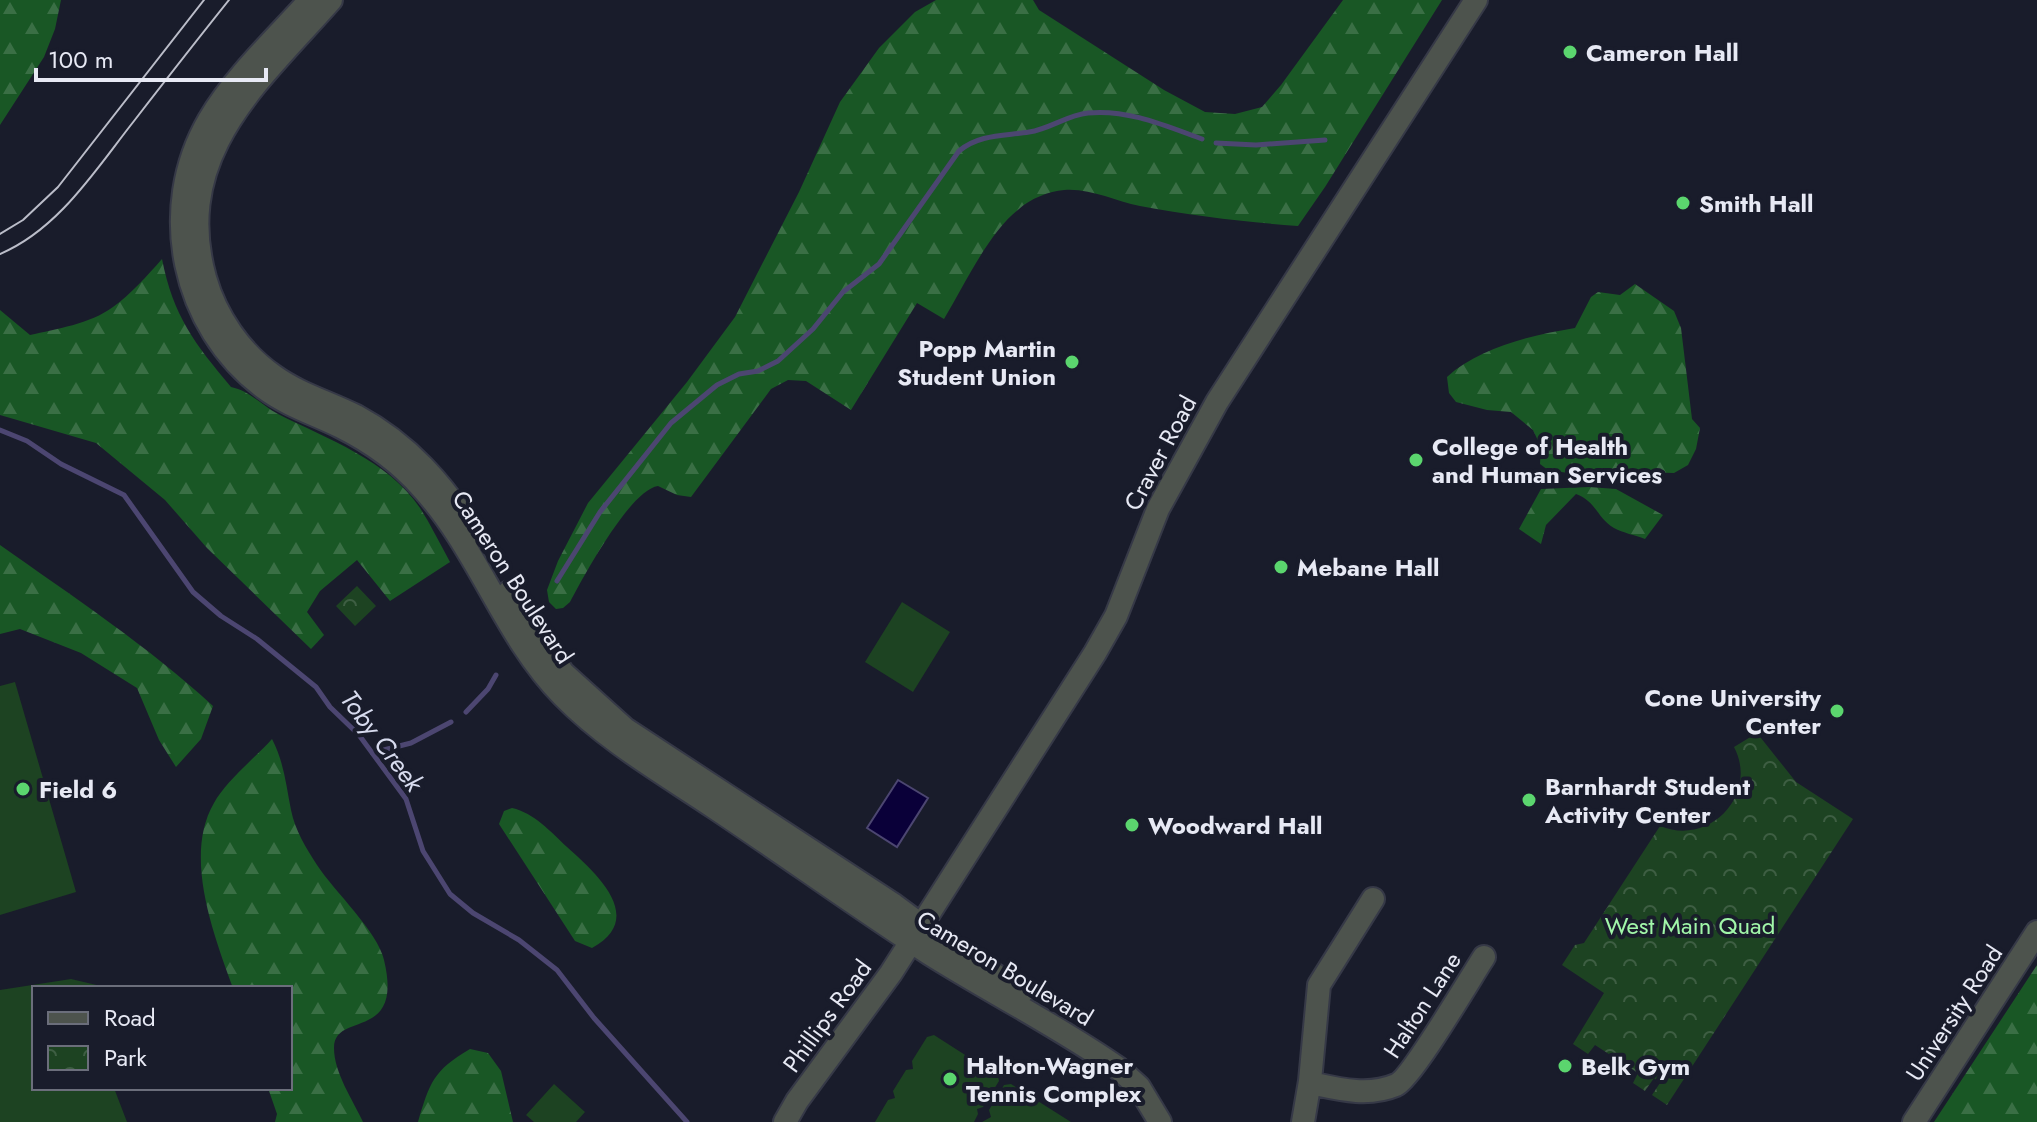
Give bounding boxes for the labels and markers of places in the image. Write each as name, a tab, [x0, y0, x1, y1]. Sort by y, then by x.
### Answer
place label: Cameron Hall	[1586, 35, 1739, 70]
marker: Cameron Hall	[1561, 43, 1579, 61]
place label: Smith Hall	[1699, 186, 1814, 221]
marker: Smith Hall	[1674, 194, 1692, 212]
place label: Popp Martin Student Union	[897, 331, 1056, 394]
marker: Popp Martin Student Union	[1063, 353, 1081, 371]
place label: College of Health and Human Services	[1432, 429, 1662, 492]
marker: College of Health and Human Services	[1407, 451, 1425, 469]
place label: Mebane Hall	[1297, 550, 1439, 585]
marker: Mebane Hall	[1272, 558, 1290, 576]
place label: Cone University Center	[1644, 680, 1821, 743]
marker: Cone University Center	[1828, 702, 1846, 720]
place label: Barnhardt Student Activity Center	[1544, 769, 1750, 832]
place label: Field 6	[39, 772, 117, 807]
marker: Field 6	[14, 780, 32, 798]
marker: Barnhardt Student Activity Center	[1520, 791, 1538, 809]
place label: Woodward Hall	[1148, 808, 1323, 843]
marker: Woodward Hall	[1123, 816, 1141, 834]
place label: Halton-Wagner Tennis Complex	[966, 1048, 1142, 1111]
place label: Belk Gym	[1581, 1049, 1690, 1084]
marker: Belk Gym	[1556, 1057, 1574, 1075]
marker: Halton-Wagner Tennis Complex	[941, 1070, 959, 1088]

